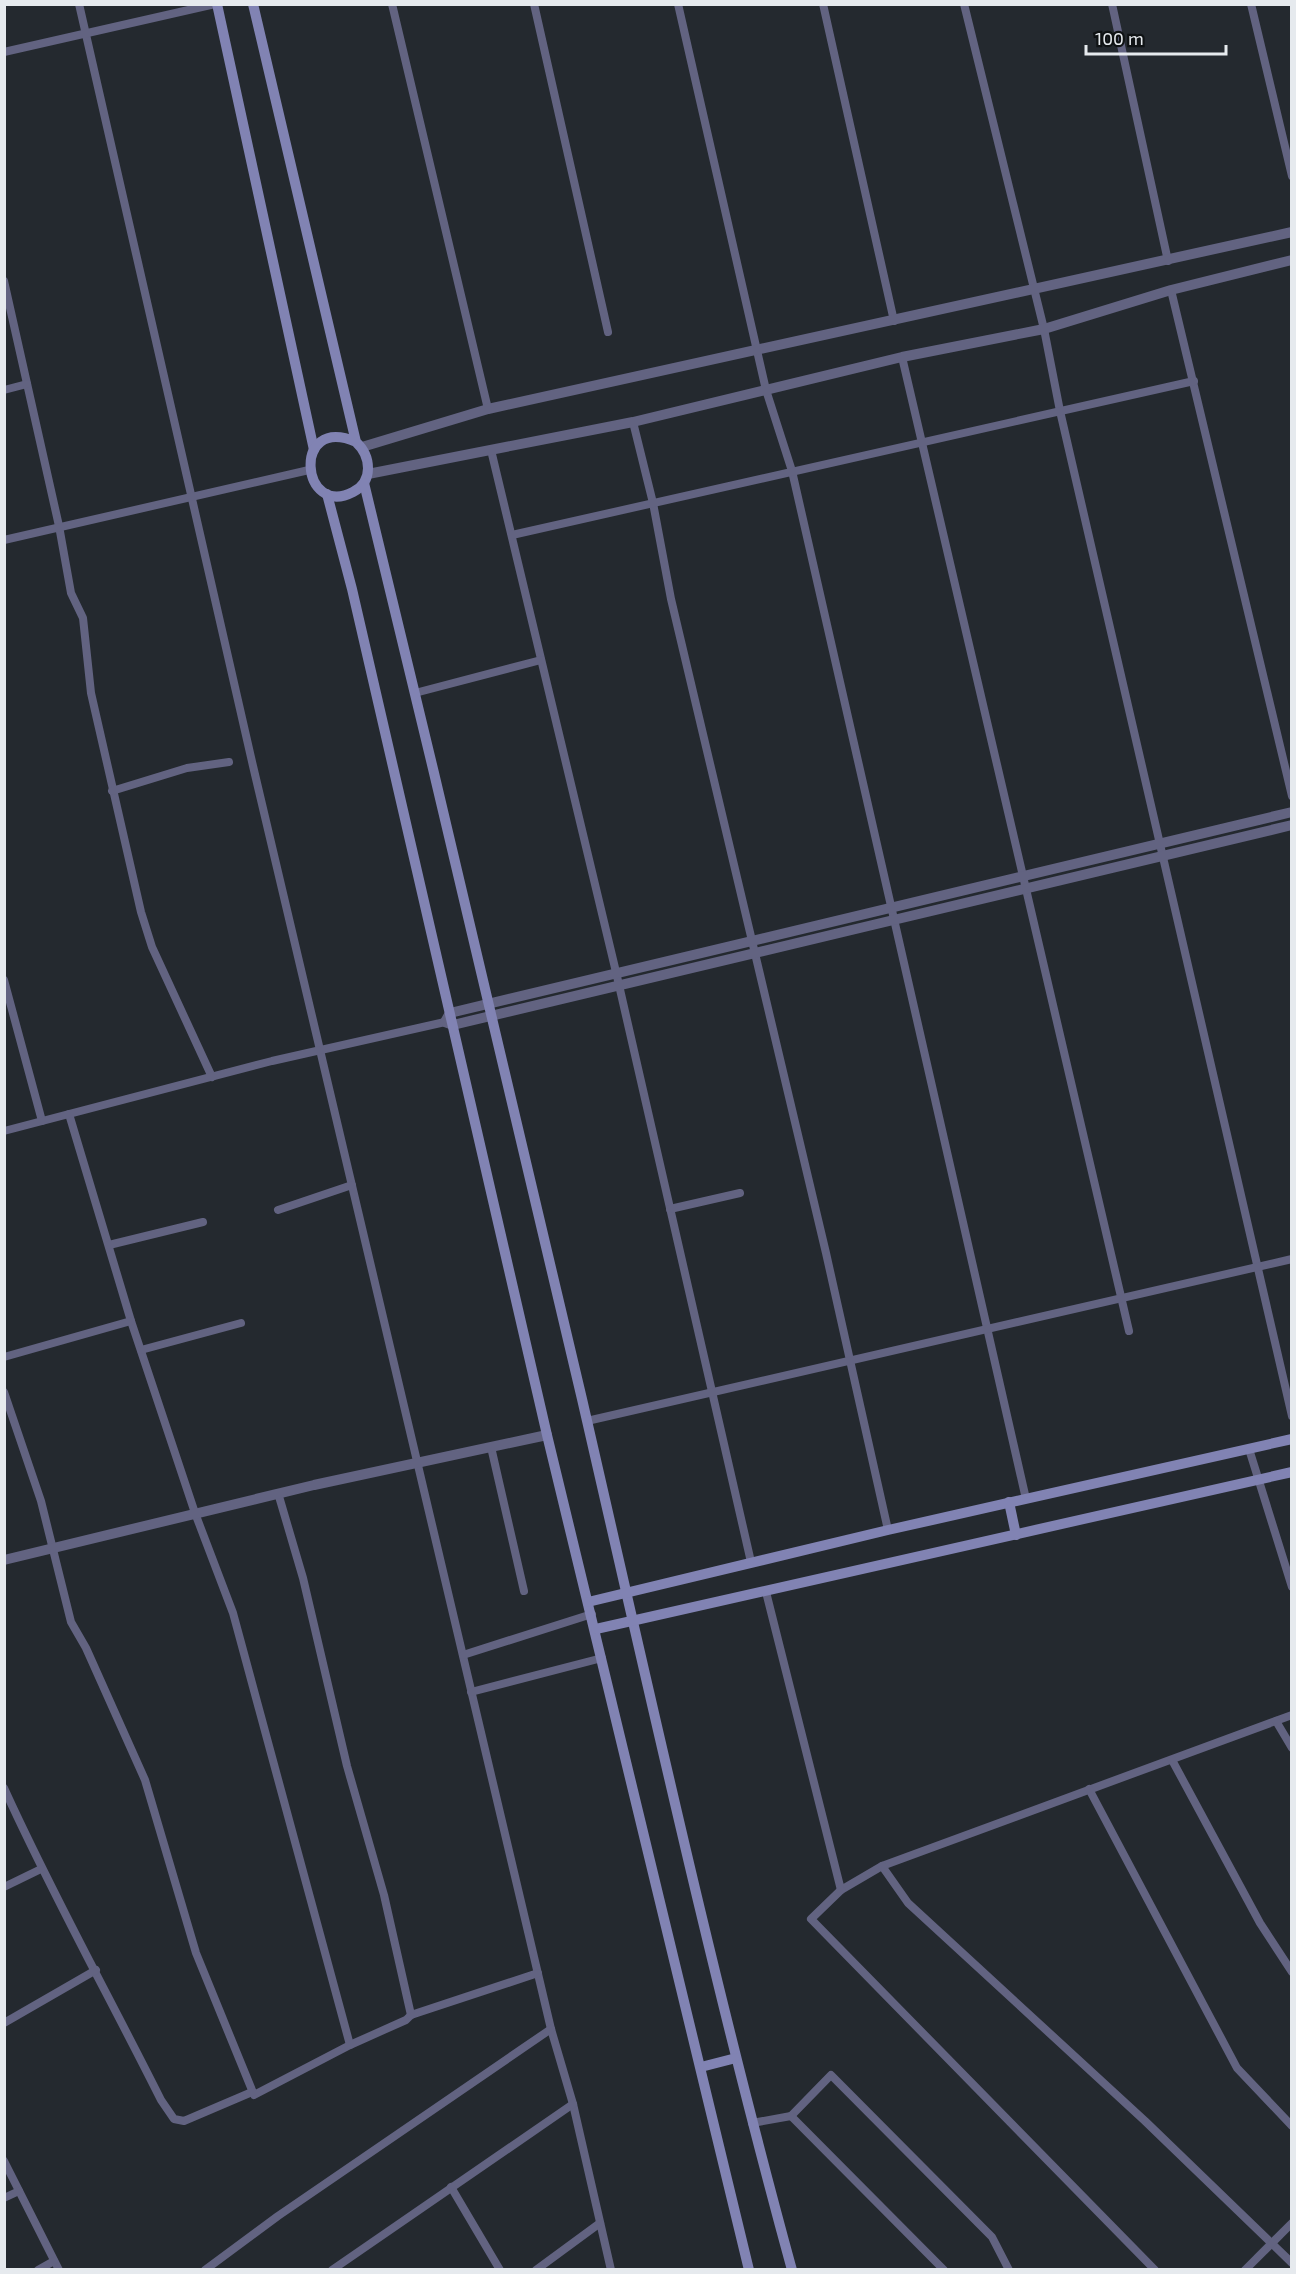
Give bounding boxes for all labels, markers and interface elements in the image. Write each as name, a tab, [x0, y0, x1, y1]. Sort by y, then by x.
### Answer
scale bar	[1086, 18, 1226, 56]
text: 100 m	[1095, 27, 1144, 49]

